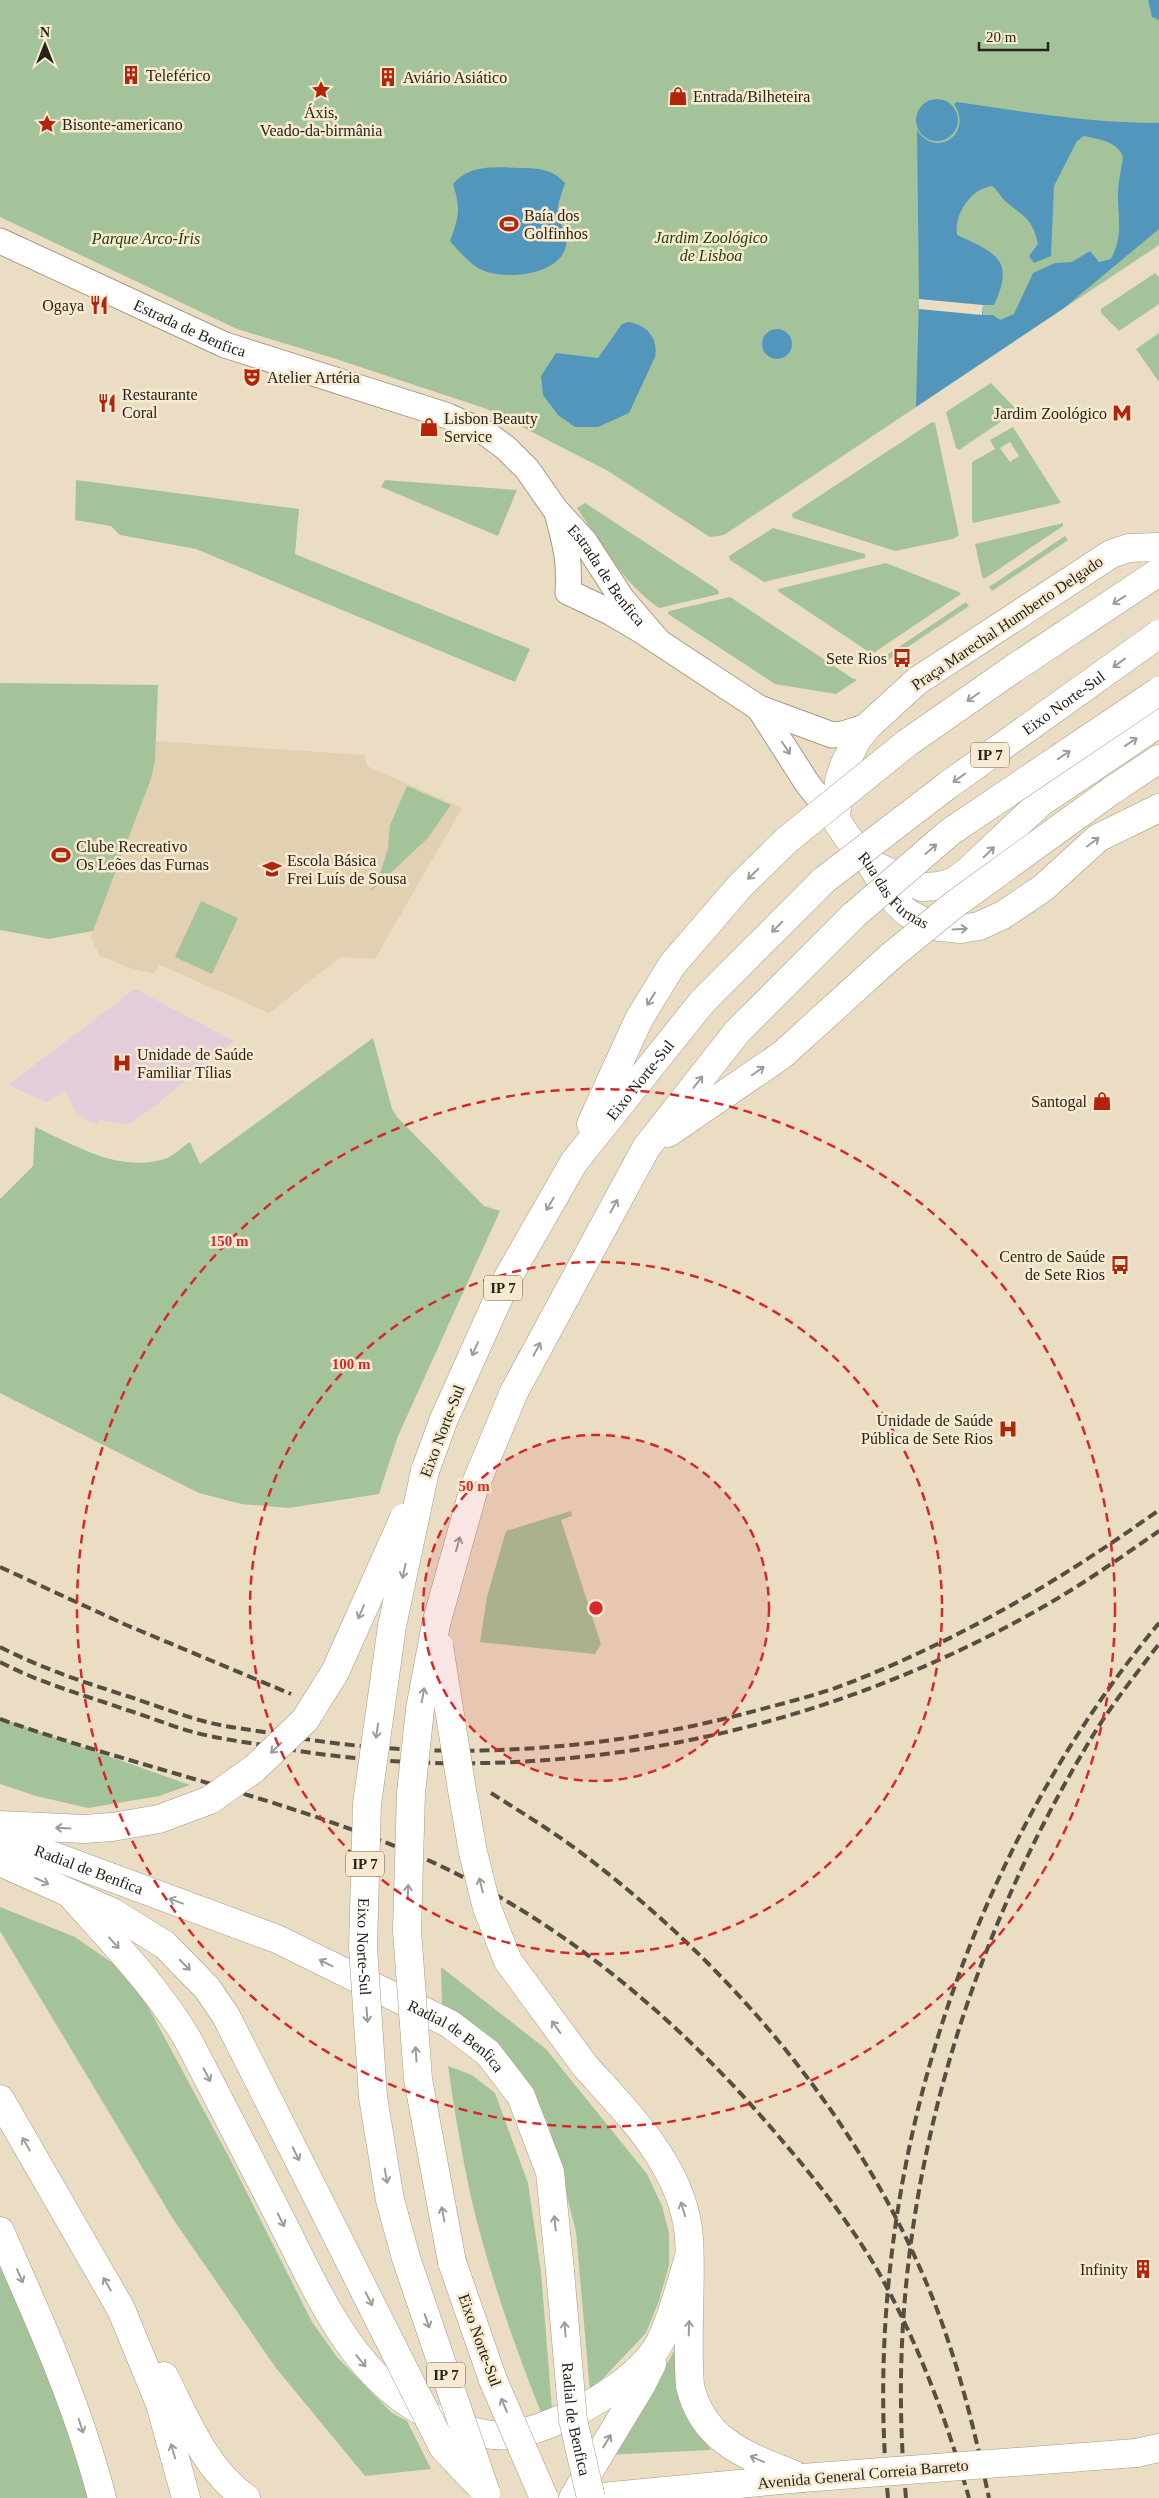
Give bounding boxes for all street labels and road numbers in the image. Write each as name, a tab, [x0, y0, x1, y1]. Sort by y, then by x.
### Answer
street label: Estrada de Benfica	[131, 296, 248, 360]
street label: Estrada de Benfica	[565, 521, 649, 629]
street label: Praça Marechal Humberto Delgado	[908, 552, 1106, 694]
street label: Eixo Norte-Sul	[1019, 667, 1108, 738]
road number: IP 7	[971, 742, 1009, 768]
street label: Rua das Furnas	[855, 848, 932, 932]
street label: Eixo Norte-Sul	[603, 1036, 677, 1123]
road number: IP 7	[484, 1276, 522, 1300]
street label: Eixo Norte-Sul	[417, 1382, 468, 1479]
street label: Radial de Benfica	[32, 1841, 146, 1897]
road number: IP 7	[346, 1852, 384, 1876]
street label: Eixo Norte-Sul	[354, 1898, 375, 1996]
street label: Radial de Benfica	[405, 1996, 508, 2075]
street label: Eixo Norte-Sul	[455, 2291, 505, 2389]
road number: IP 7	[427, 2362, 465, 2388]
street label: Radial de Benfica	[559, 2362, 594, 2477]
street label: Avenida General Correia Barreto	[757, 2456, 969, 2492]

